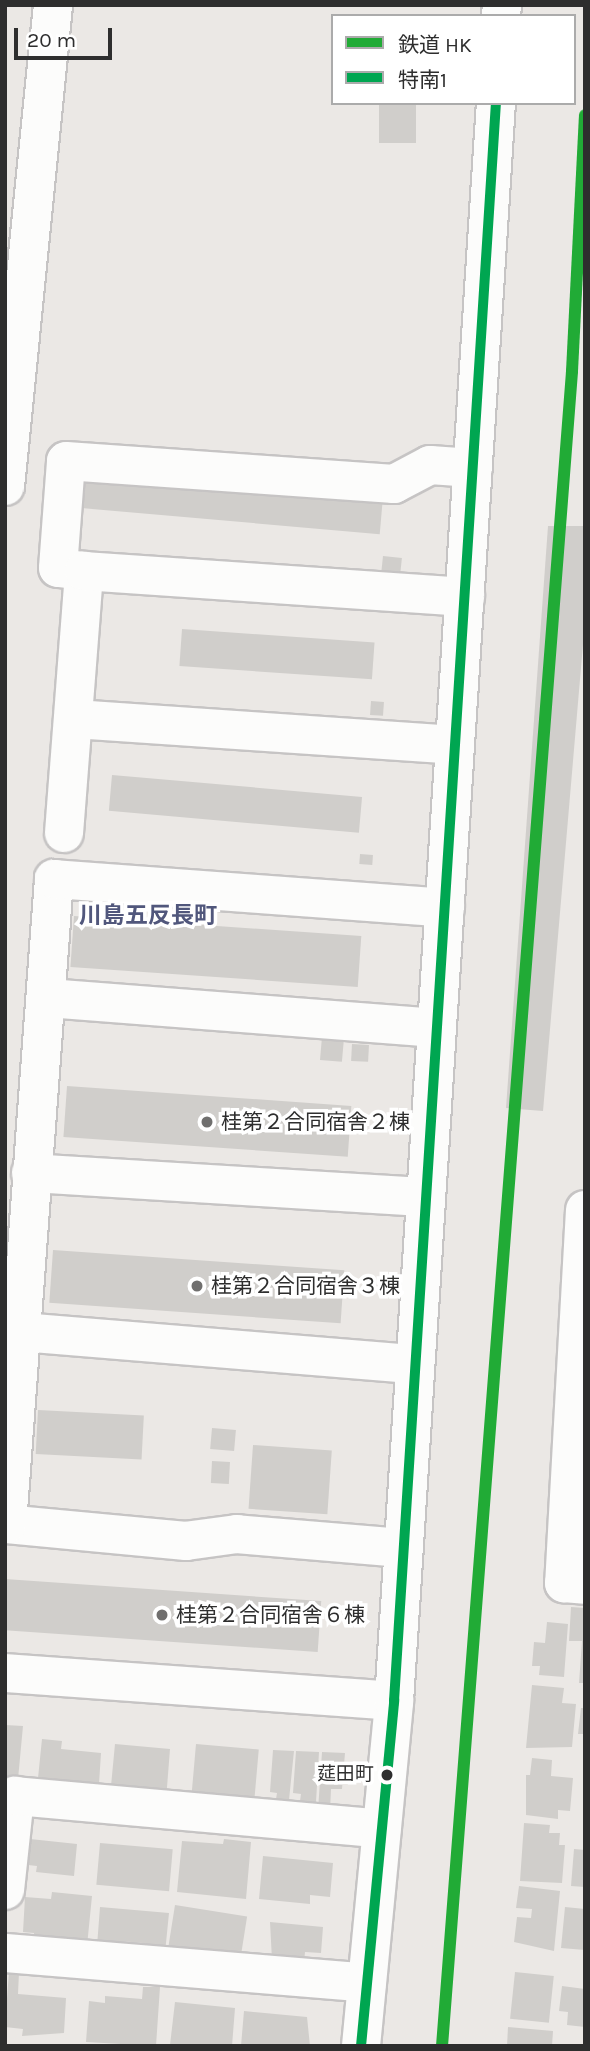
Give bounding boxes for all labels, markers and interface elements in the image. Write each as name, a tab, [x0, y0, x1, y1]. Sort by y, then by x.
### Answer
scale bar	[18, 14, 116, 58]
legend	[331, 14, 576, 105]
text: 20 m	[27, 28, 76, 52]
text: 鉄道 HK	[398, 33, 472, 57]
text: 特南1	[398, 68, 447, 92]
district label: 川島五反長町	[79, 902, 217, 930]
place label: 桂第２合同宿舎２棟	[221, 1109, 410, 1135]
marker: 桂第２合同宿舎２棟	[199, 1114, 215, 1130]
place label: 桂第２合同宿舎３棟	[211, 1273, 400, 1299]
marker: 桂第２合同宿舎３棟	[189, 1278, 205, 1294]
place label: 桂第２合同宿舎６棟	[176, 1602, 365, 1628]
marker: 桂第２合同宿舎６棟	[154, 1607, 170, 1623]
place label: 莚田町	[317, 1764, 374, 1786]
marker: 莚田町	[380, 1768, 394, 1782]

